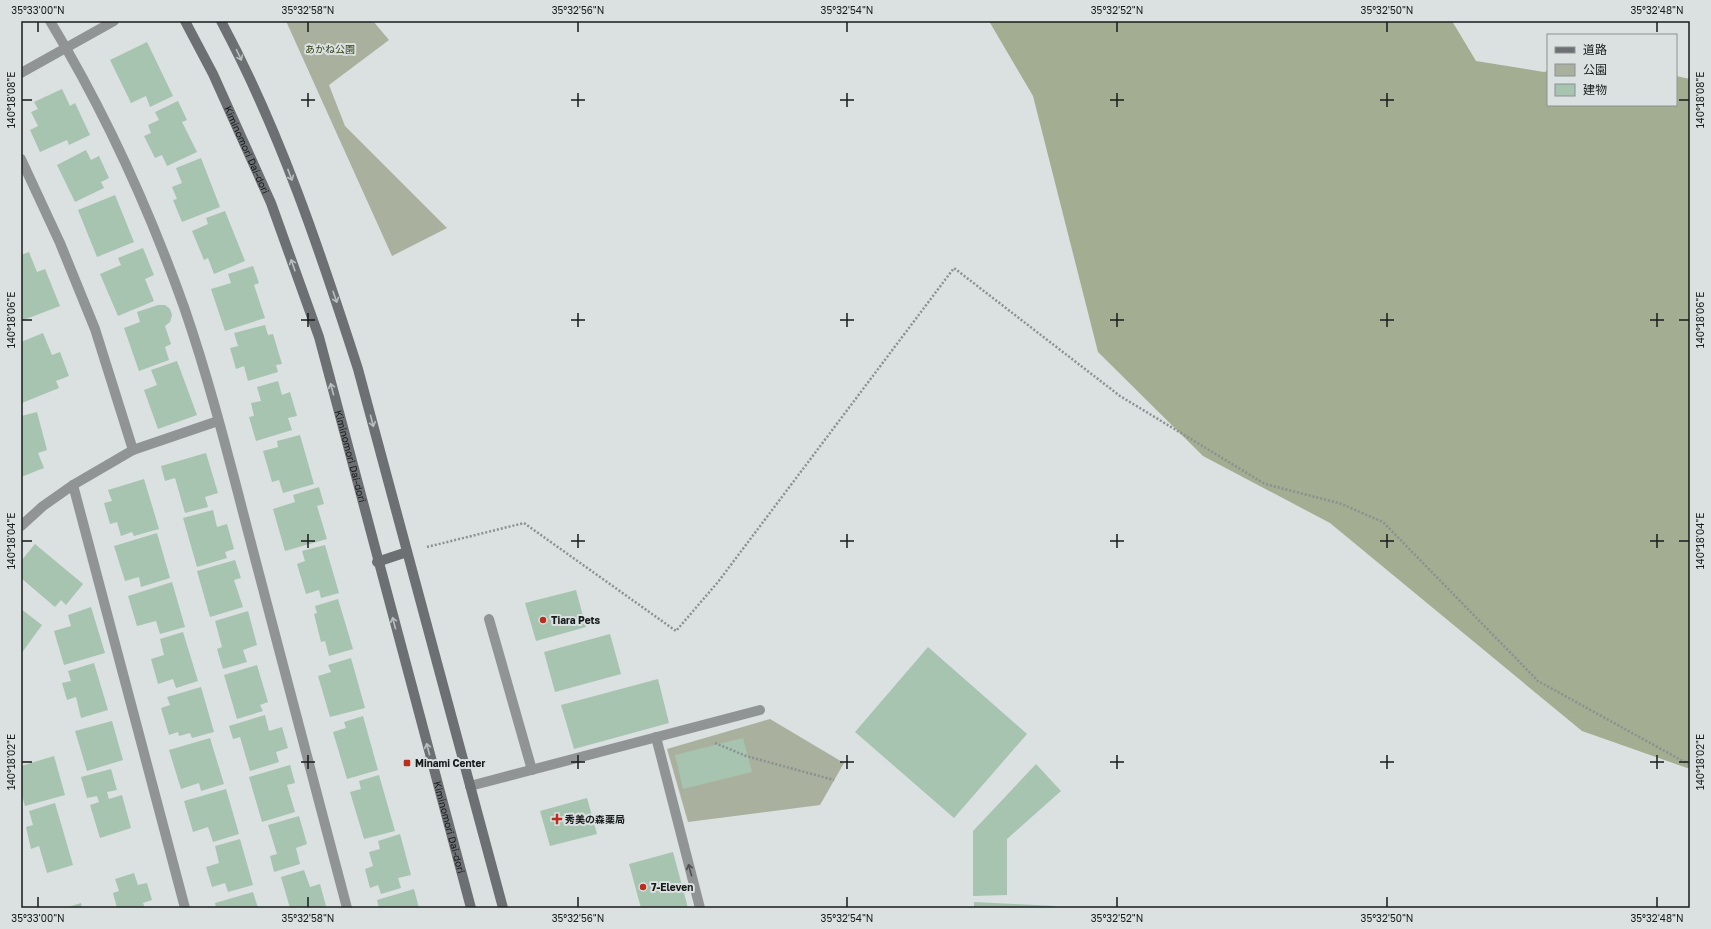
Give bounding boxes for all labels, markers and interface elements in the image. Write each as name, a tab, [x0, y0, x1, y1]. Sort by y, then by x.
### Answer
text: 35°33'00"N	[11, 4, 65, 16]
text: 35°32'58"N	[282, 4, 334, 16]
text: 35°32'56"N	[552, 4, 604, 16]
text: 35°32'54"N	[821, 4, 873, 16]
text: 35°32'52"N	[1091, 4, 1143, 16]
text: 35°32'50"N	[1361, 4, 1413, 16]
text: 35°32'48"N	[1630, 4, 1684, 16]
legend	[1547, 34, 1677, 106]
text: 道路	[1583, 42, 1607, 57]
park label: あかね公園	[305, 43, 355, 55]
one-way arrow	[236, 49, 243, 61]
text: 公園	[1583, 62, 1607, 77]
text: 140°18'08"E	[5, 72, 17, 128]
text: 140°18'08"E	[1694, 72, 1706, 128]
text: 建物	[1583, 82, 1607, 97]
street label: Kiminomori Dai-dori	[222, 104, 272, 196]
one-way arrow	[287, 168, 295, 180]
one-way arrow	[289, 260, 297, 272]
one-way arrow	[331, 291, 339, 303]
text: 140°18'06"E	[5, 292, 17, 348]
text: 140°18'06"E	[1694, 292, 1706, 348]
one-way arrow	[328, 383, 335, 396]
street label: Kiminomori Dai-dori	[333, 409, 369, 504]
one-way arrow	[369, 415, 376, 428]
text: 140°18'04"E	[5, 513, 17, 569]
text: 140°18'04"E	[1694, 513, 1706, 569]
place label: Tiara Pets	[551, 614, 601, 626]
marker: Tiara Pets	[538, 615, 548, 625]
one-way arrow	[390, 617, 397, 630]
text: 140°18'02"E	[5, 734, 17, 790]
text: 140°18'02"E	[1694, 734, 1706, 790]
one-way arrow	[424, 742, 431, 755]
place label: Minami Center	[415, 757, 485, 769]
marker: Minami Center	[402, 758, 412, 768]
street label: Kiminomori Dai-dori	[431, 780, 468, 875]
place label: 秀美の森薬局	[565, 813, 625, 825]
marker: 秀美の森薬局	[552, 814, 562, 824]
one-way arrow	[686, 864, 694, 877]
place label: 7-Eleven	[651, 881, 693, 893]
marker: 7-Eleven	[638, 882, 648, 892]
text: 35°33'00"N	[11, 912, 65, 924]
text: 35°32'58"N	[282, 912, 334, 924]
text: 35°32'56"N	[552, 912, 604, 924]
text: 35°32'54"N	[821, 912, 873, 924]
text: 35°32'52"N	[1091, 912, 1143, 924]
text: 35°32'50"N	[1361, 912, 1413, 924]
text: 35°32'48"N	[1630, 912, 1684, 924]

